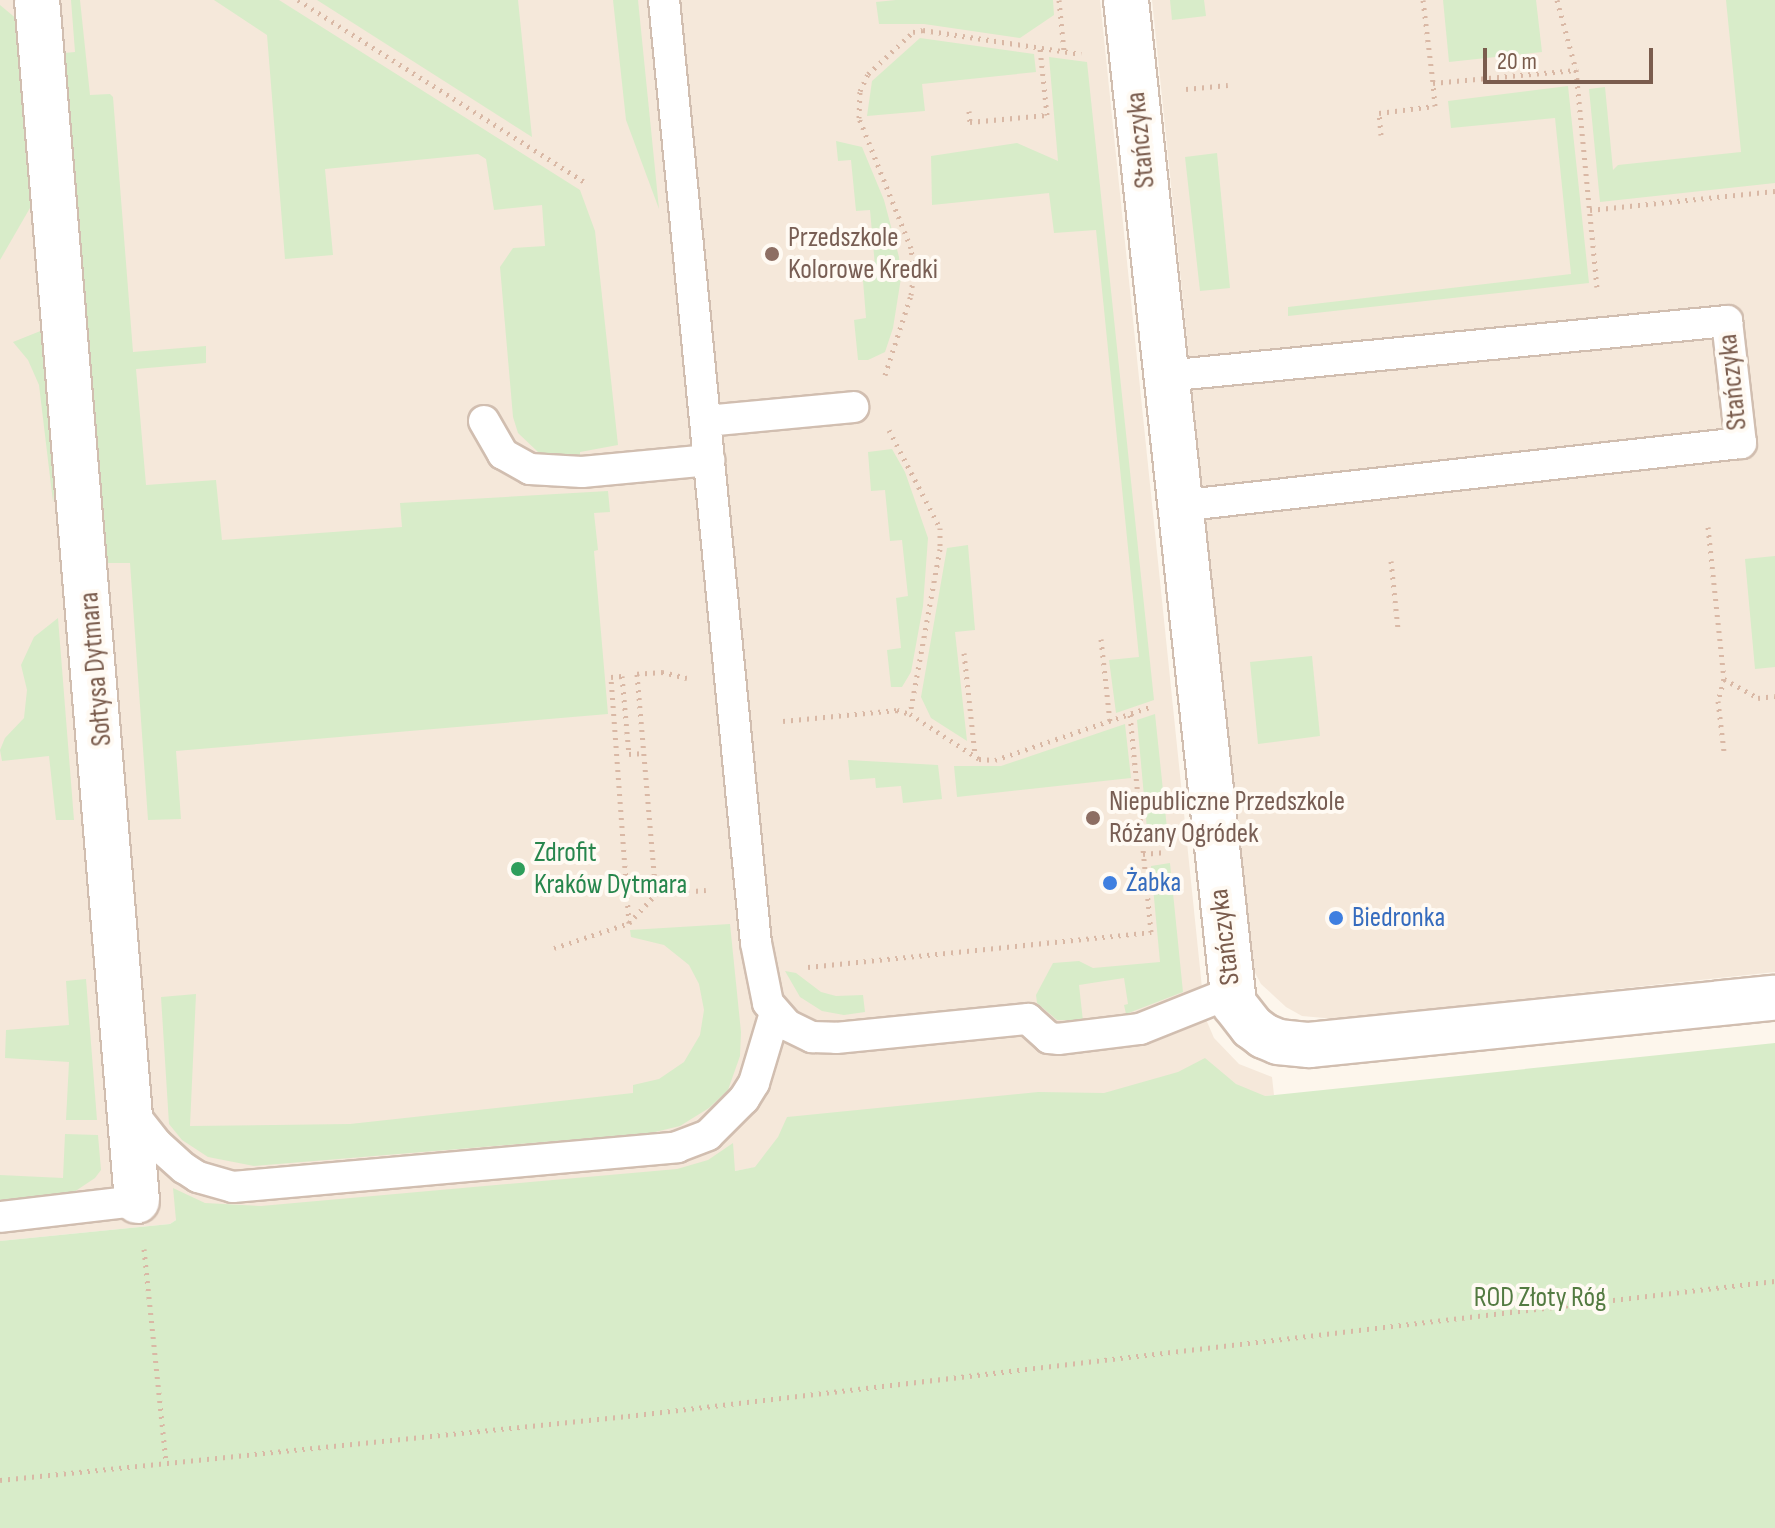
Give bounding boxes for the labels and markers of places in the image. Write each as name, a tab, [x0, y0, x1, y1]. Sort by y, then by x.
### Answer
place label: Przedszkole Kolorowe Kredki	[788, 221, 938, 287]
marker: Przedszkole Kolorowe Kredki	[763, 245, 781, 263]
place label: Niepubliczne Przedszkole Różany Ogródek	[1109, 785, 1345, 851]
marker: Niepubliczne Przedszkole Różany Ogródek	[1084, 809, 1102, 827]
place label: Zdrofit Kraków Dytmara	[534, 836, 687, 902]
marker: Zdrofit Kraków Dytmara	[509, 860, 527, 878]
place label: Żabka	[1126, 866, 1181, 900]
marker: Żabka	[1101, 874, 1119, 892]
place label: Biedronka	[1352, 901, 1445, 935]
marker: Biedronka	[1327, 909, 1345, 927]

